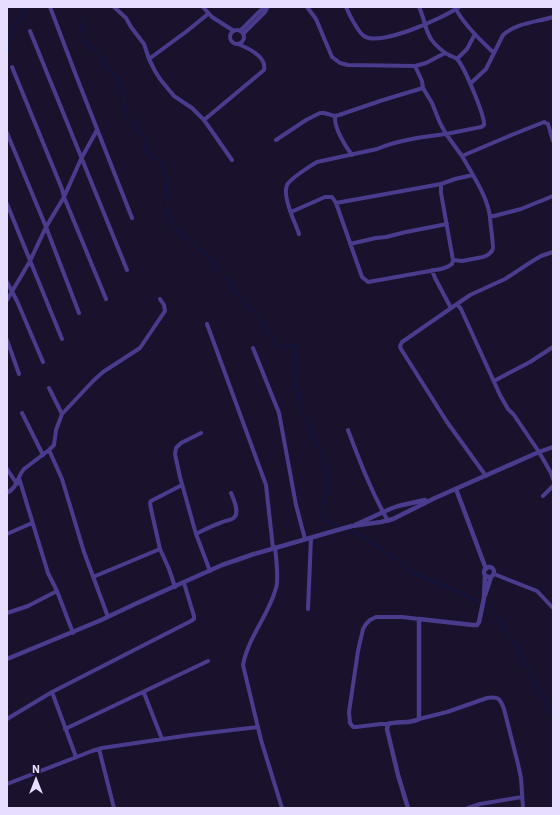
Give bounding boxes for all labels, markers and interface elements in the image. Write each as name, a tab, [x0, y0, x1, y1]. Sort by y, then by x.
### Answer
north arrow	[16, 759, 56, 799]
text: N	[32, 762, 40, 776]

